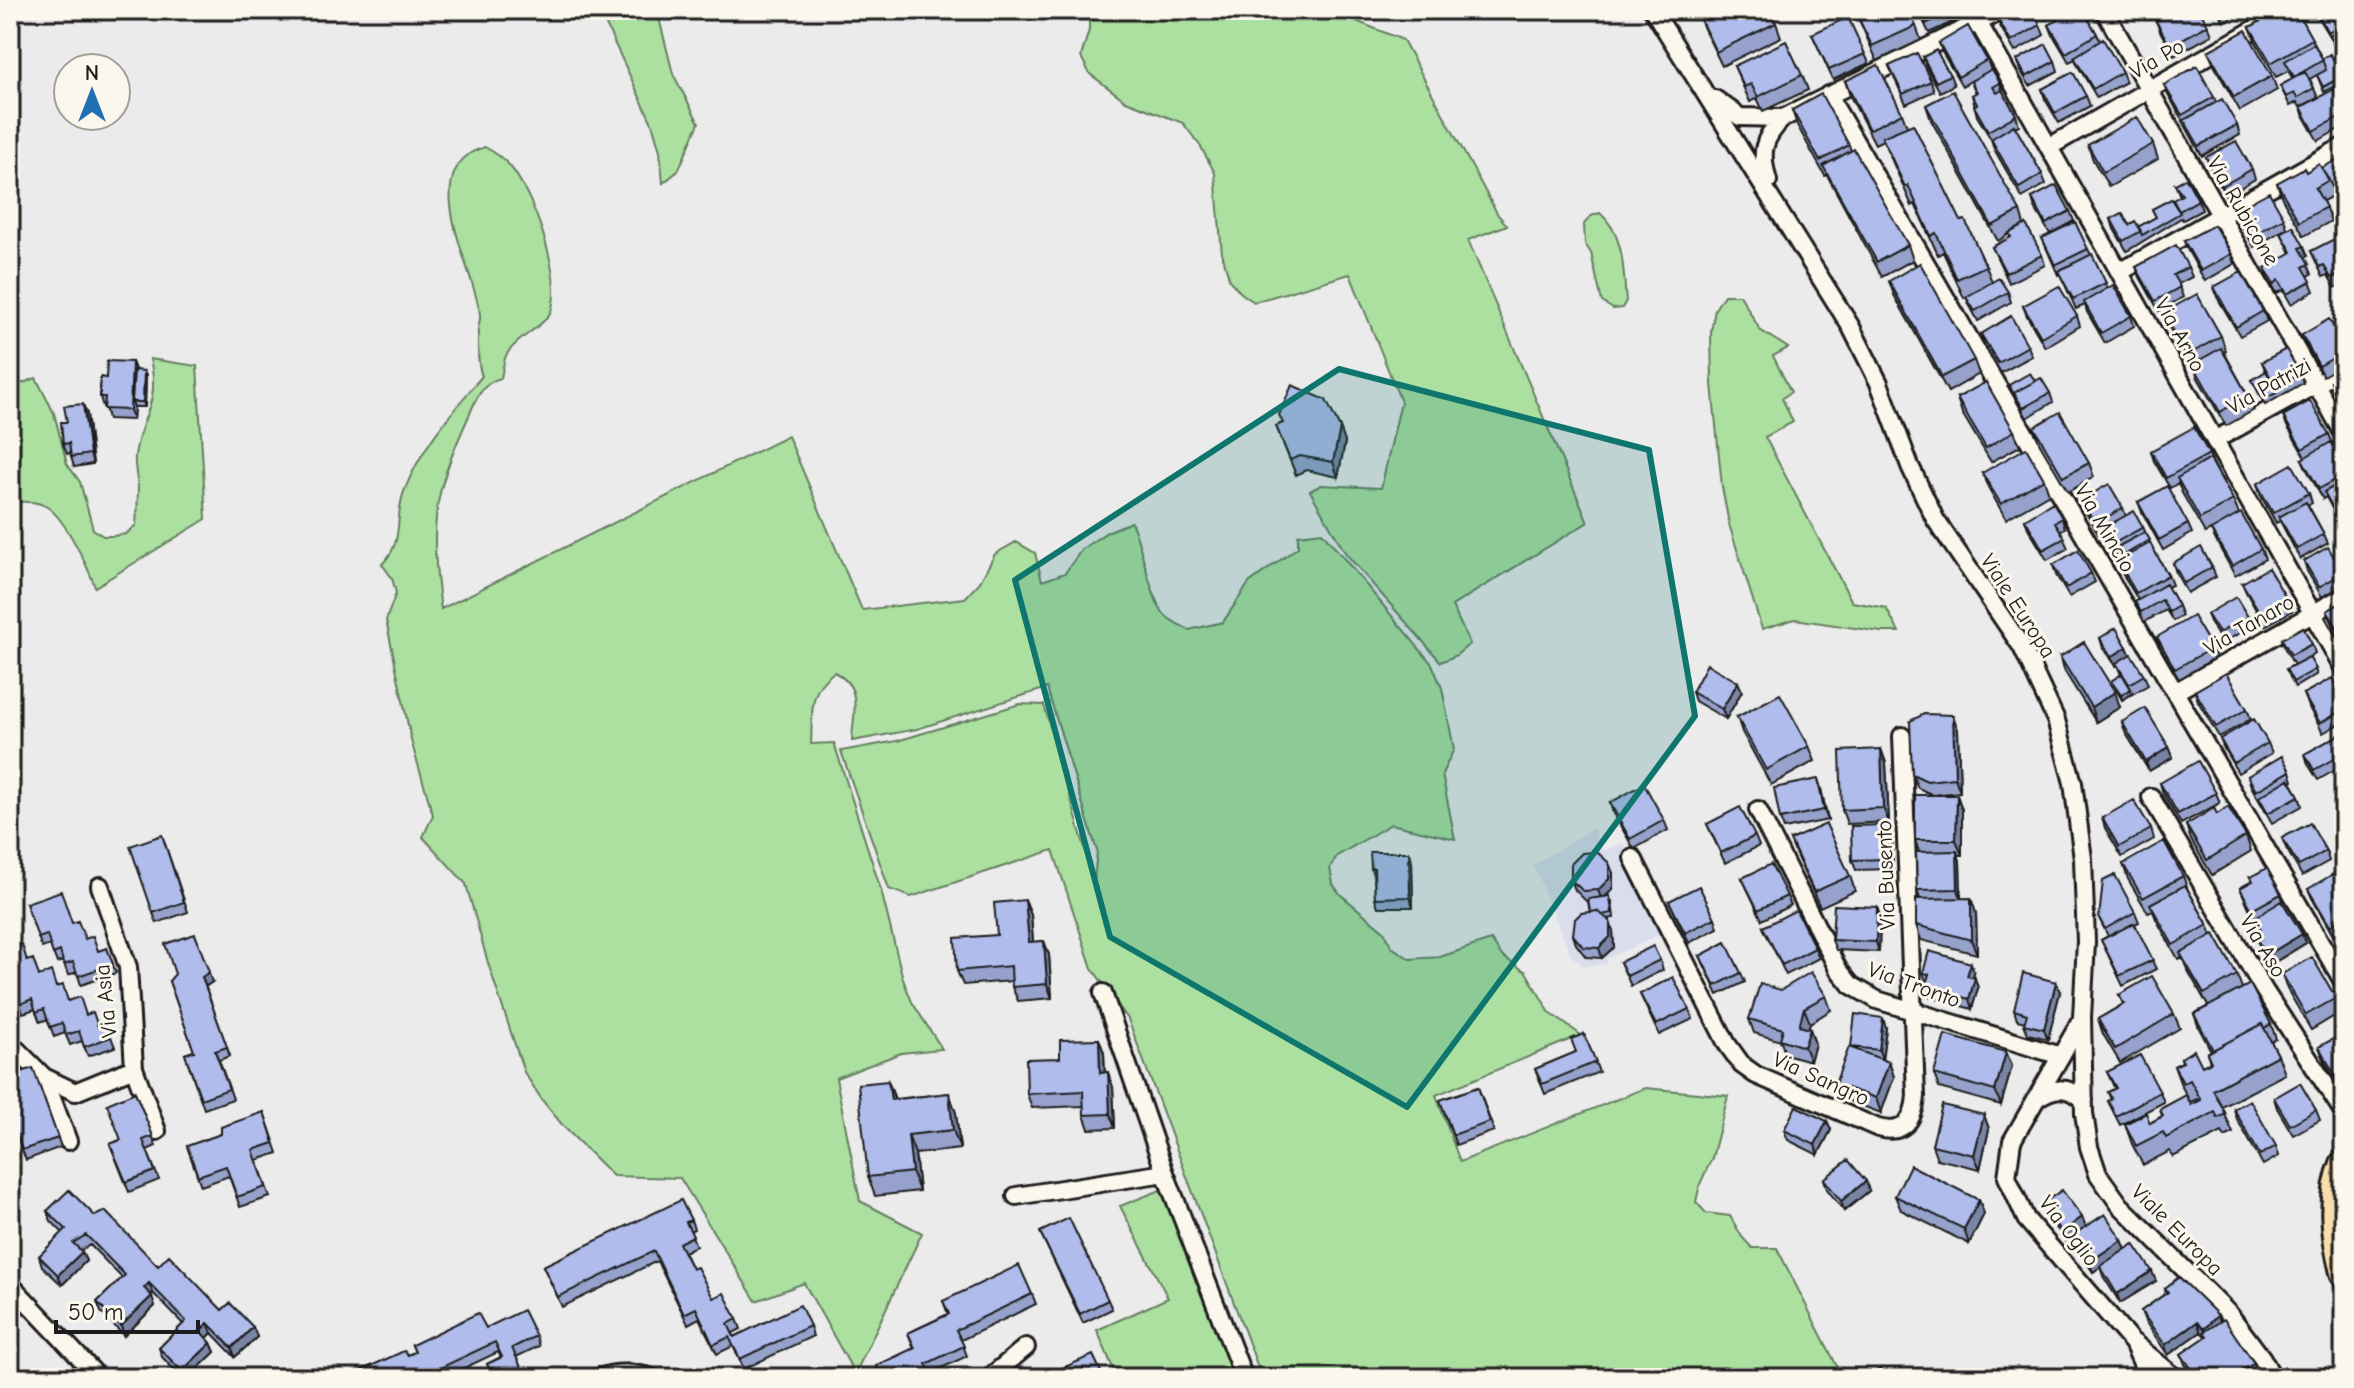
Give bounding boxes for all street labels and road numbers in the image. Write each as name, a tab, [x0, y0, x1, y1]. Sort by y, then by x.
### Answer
street label: Via Po	[2125, 33, 2189, 85]
street label: Via Rubicone	[2201, 152, 2285, 270]
street label: Via Arno	[2149, 293, 2211, 377]
street label: Via Patrizi	[2222, 352, 2316, 420]
street label: Via Mincio	[2069, 479, 2141, 577]
street label: Viale Europa	[1975, 549, 2061, 663]
street label: Via Tanaro	[2199, 589, 2299, 661]
street label: Via Busento	[1871, 820, 1901, 930]
street label: Via Aso	[2234, 910, 2292, 982]
street label: Via Tronto	[1864, 956, 1964, 1014]
street label: Via Asia	[89, 963, 123, 1039]
street label: Via Sangro	[1769, 1046, 1873, 1112]
street label: Viale Europa	[2126, 1179, 2228, 1281]
street label: Via Oglio	[2033, 1190, 2105, 1272]

